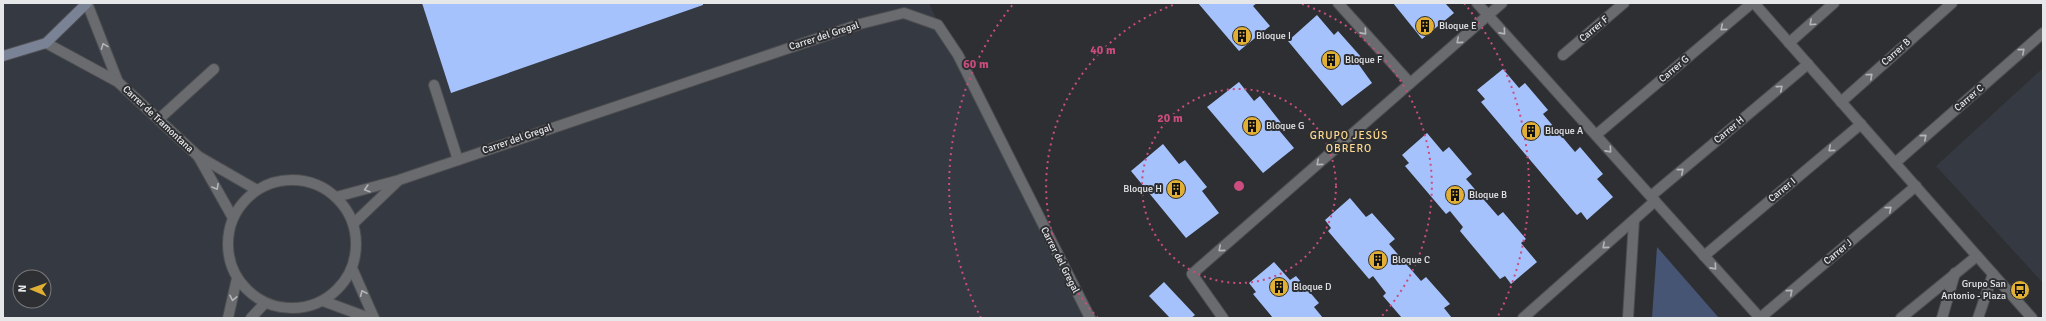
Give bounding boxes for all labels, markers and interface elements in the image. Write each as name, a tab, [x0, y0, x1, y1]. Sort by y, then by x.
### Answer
street label: Carrer F	[1577, 13, 1611, 45]
building icon: Bloque E	[1414, 15, 1436, 37]
one-way arrow	[1809, 18, 1816, 25]
street label: Carrer del Gregal	[788, 19, 861, 53]
place label: Bloque E	[1439, 20, 1477, 32]
one-way arrow	[1720, 24, 1727, 31]
building icon: Bloque I	[1231, 25, 1253, 47]
one-way arrow	[1359, 27, 1367, 35]
one-way arrow	[1499, 27, 1506, 35]
place label: Bloque I	[1256, 30, 1291, 42]
one-way arrow	[1456, 36, 1463, 43]
street label: Carrer B	[1879, 36, 1913, 68]
one-way arrow	[100, 42, 108, 49]
text: 40 m	[1090, 43, 1116, 58]
building icon: Bloque F	[1320, 49, 1342, 71]
one-way arrow	[2017, 49, 2025, 56]
street label: Carrer G	[1657, 53, 1691, 85]
place label: Bloque F	[1345, 54, 1382, 66]
text: 60 m	[963, 57, 989, 72]
one-way arrow	[1865, 73, 1873, 81]
street label: Carrer C	[1952, 82, 1986, 114]
street label: Carrer de Tramontana	[120, 83, 196, 155]
one-way arrow	[1776, 85, 1783, 92]
text: 20 m	[1157, 111, 1183, 126]
street label: Carrer H	[1711, 114, 1747, 146]
building icon: Bloque G	[1241, 115, 1263, 137]
place label: Bloque G	[1266, 120, 1304, 132]
building icon: Bloque A	[1520, 120, 1542, 142]
street label: Carrer del Gregal	[481, 121, 553, 157]
place label: Bloque A	[1545, 125, 1583, 137]
district label: GRUPO JESÚS OBRERO	[1310, 128, 1388, 155]
one-way arrow	[1920, 135, 1927, 142]
one-way arrow	[1604, 145, 1611, 152]
one-way arrow	[1828, 145, 1835, 152]
one-way arrow	[1316, 158, 1323, 165]
one-way arrow	[1676, 169, 1683, 176]
street label: Carrer I	[1766, 175, 1798, 205]
building icon: Bloque H	[1165, 178, 1187, 200]
centre of rings	[1232, 179, 1246, 193]
one-way arrow	[211, 183, 218, 190]
place label: Bloque H	[1123, 183, 1162, 195]
one-way arrow	[364, 184, 371, 193]
building icon: Bloque B	[1444, 184, 1466, 206]
place label: Bloque B	[1469, 189, 1507, 201]
one-way arrow	[1885, 206, 1892, 213]
street label: Carrer del Gregal	[1038, 225, 1082, 295]
street label: Carrer J	[1821, 237, 1855, 267]
one-way arrow	[1602, 241, 1609, 248]
one-way arrow	[1218, 244, 1225, 251]
building icon: Bloque C	[1367, 249, 1389, 271]
place label: Bloque C	[1392, 254, 1430, 266]
one-way arrow	[1710, 262, 1717, 270]
north arrow	[12, 269, 52, 309]
building icon: Bloque D	[1268, 276, 1290, 298]
place label: Grupo San Antonio - Plaza	[1941, 278, 2006, 302]
bus stop icon: Grupo San Antonio - Plaza	[2009, 279, 2031, 301]
place label: Bloque D	[1293, 281, 1332, 293]
text: N	[16, 285, 29, 293]
one-way arrow	[360, 290, 368, 297]
one-way arrow	[1785, 290, 1792, 297]
one-way arrow	[229, 295, 237, 301]

